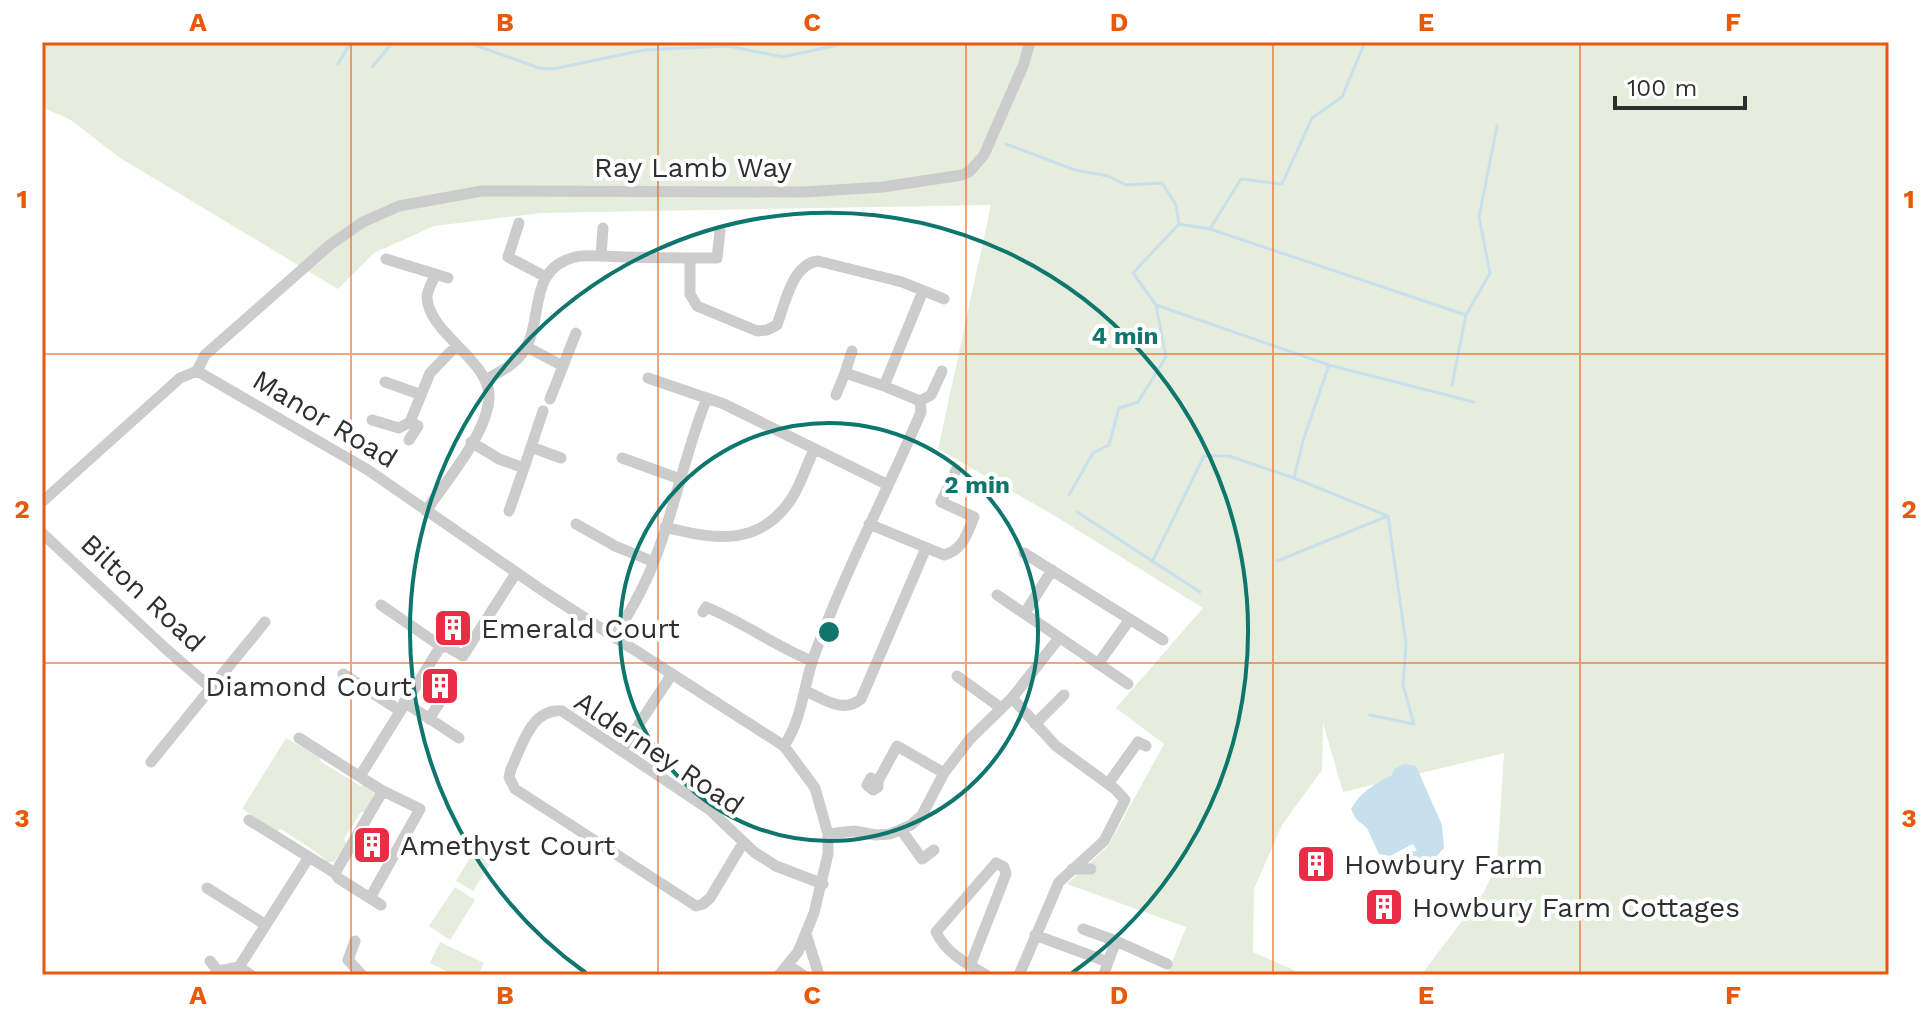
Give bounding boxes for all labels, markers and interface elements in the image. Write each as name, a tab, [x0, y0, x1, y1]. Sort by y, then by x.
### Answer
text: A	[189, 7, 207, 37]
text: B	[496, 7, 514, 37]
text: C	[803, 7, 821, 37]
text: D	[1110, 7, 1128, 37]
text: E	[1418, 7, 1434, 37]
text: F	[1725, 7, 1741, 37]
scale bar	[1615, 60, 1745, 110]
text: 100 m	[1627, 74, 1697, 102]
street label: Ray Lamb Way	[594, 151, 793, 184]
text: 1	[16, 184, 28, 214]
text: 1	[1903, 184, 1915, 214]
text: 4 min	[1092, 322, 1158, 350]
street label: Manor Road	[247, 363, 403, 475]
text: 2 min	[944, 471, 1010, 499]
text: 2	[14, 494, 30, 524]
text: 2	[1901, 494, 1917, 524]
street label: Bilton Road	[74, 527, 212, 659]
building icon: Emerald Court	[432, 607, 474, 649]
place label: Emerald Court	[481, 612, 680, 645]
centre of rings	[815, 618, 843, 646]
building icon: Diamond Court	[419, 665, 461, 707]
place label: Diamond Court	[205, 670, 412, 703]
street label: Alderney Road	[568, 684, 750, 822]
text: 3	[14, 803, 30, 833]
text: 3	[1901, 803, 1917, 833]
building icon: Amethyst Court	[351, 824, 393, 866]
place label: Amethyst Court	[400, 829, 616, 862]
building icon: Howbury Farm	[1295, 843, 1337, 885]
place label: Howbury Farm	[1344, 848, 1543, 881]
building icon: Howbury Farm Cottages	[1363, 886, 1405, 928]
place label: Howbury Farm Cottages	[1412, 891, 1740, 924]
text: A	[189, 980, 207, 1010]
text: B	[496, 980, 514, 1010]
text: C	[803, 980, 821, 1010]
text: D	[1110, 980, 1128, 1010]
text: E	[1418, 980, 1434, 1010]
text: F	[1725, 980, 1741, 1010]

